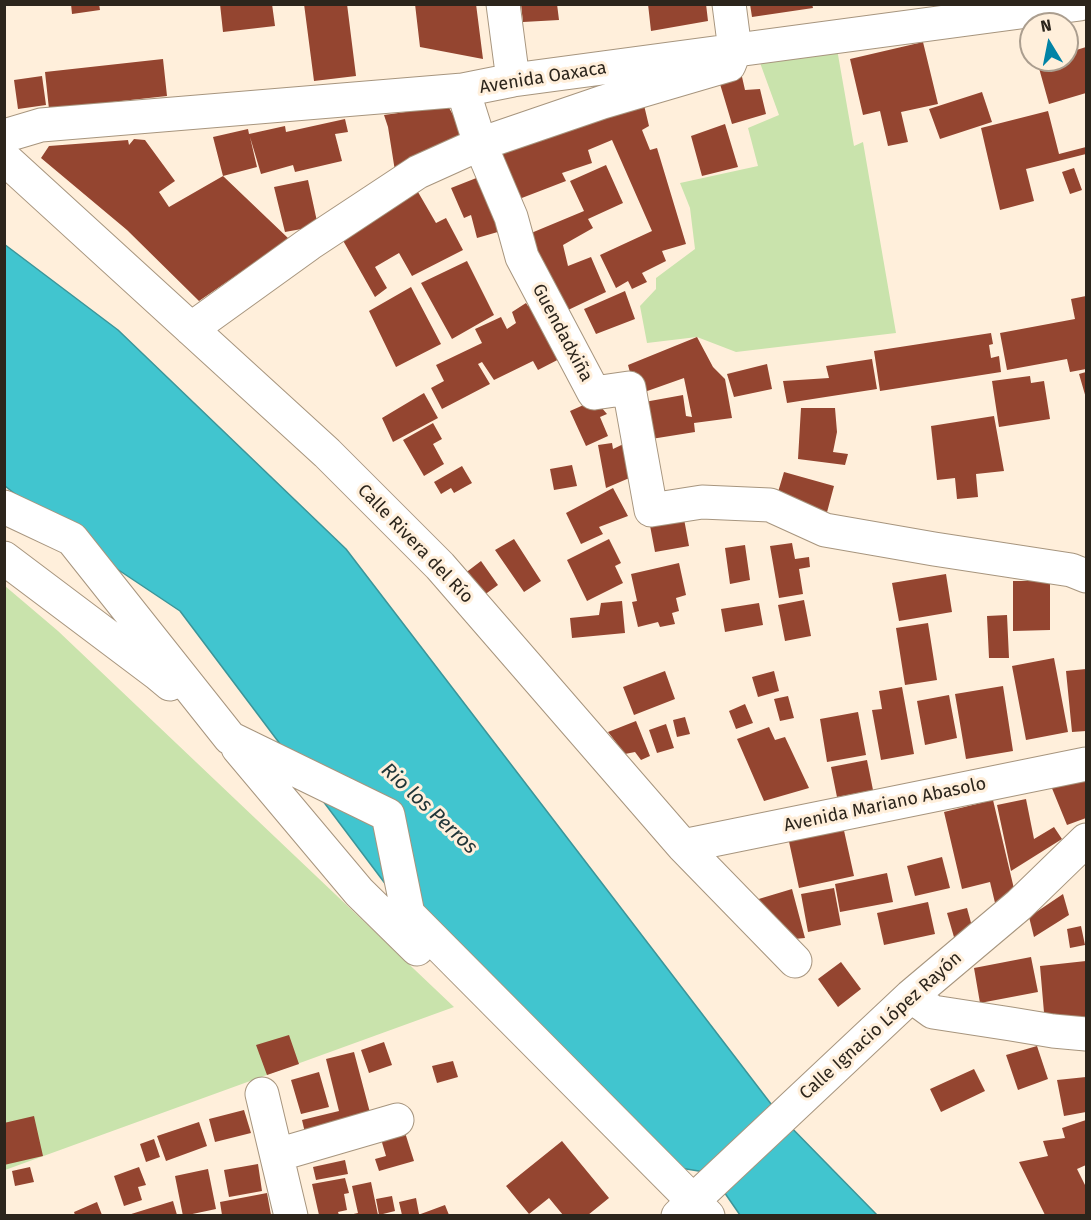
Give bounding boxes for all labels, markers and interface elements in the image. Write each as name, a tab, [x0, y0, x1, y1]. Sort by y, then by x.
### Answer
north arrow	[1019, 12, 1079, 72]
text: N	[1039, 15, 1053, 36]
street label: Avenida Oaxaca	[478, 57, 608, 99]
street label: Guendadxiña	[527, 280, 597, 386]
street label: Calle Rivera del Río	[353, 480, 477, 608]
water label: Rio los Perros	[376, 758, 482, 860]
street label: Avenida Mariano Abasolo	[782, 773, 988, 837]
street label: Calle Ignacio López Rayón	[796, 948, 966, 1104]

